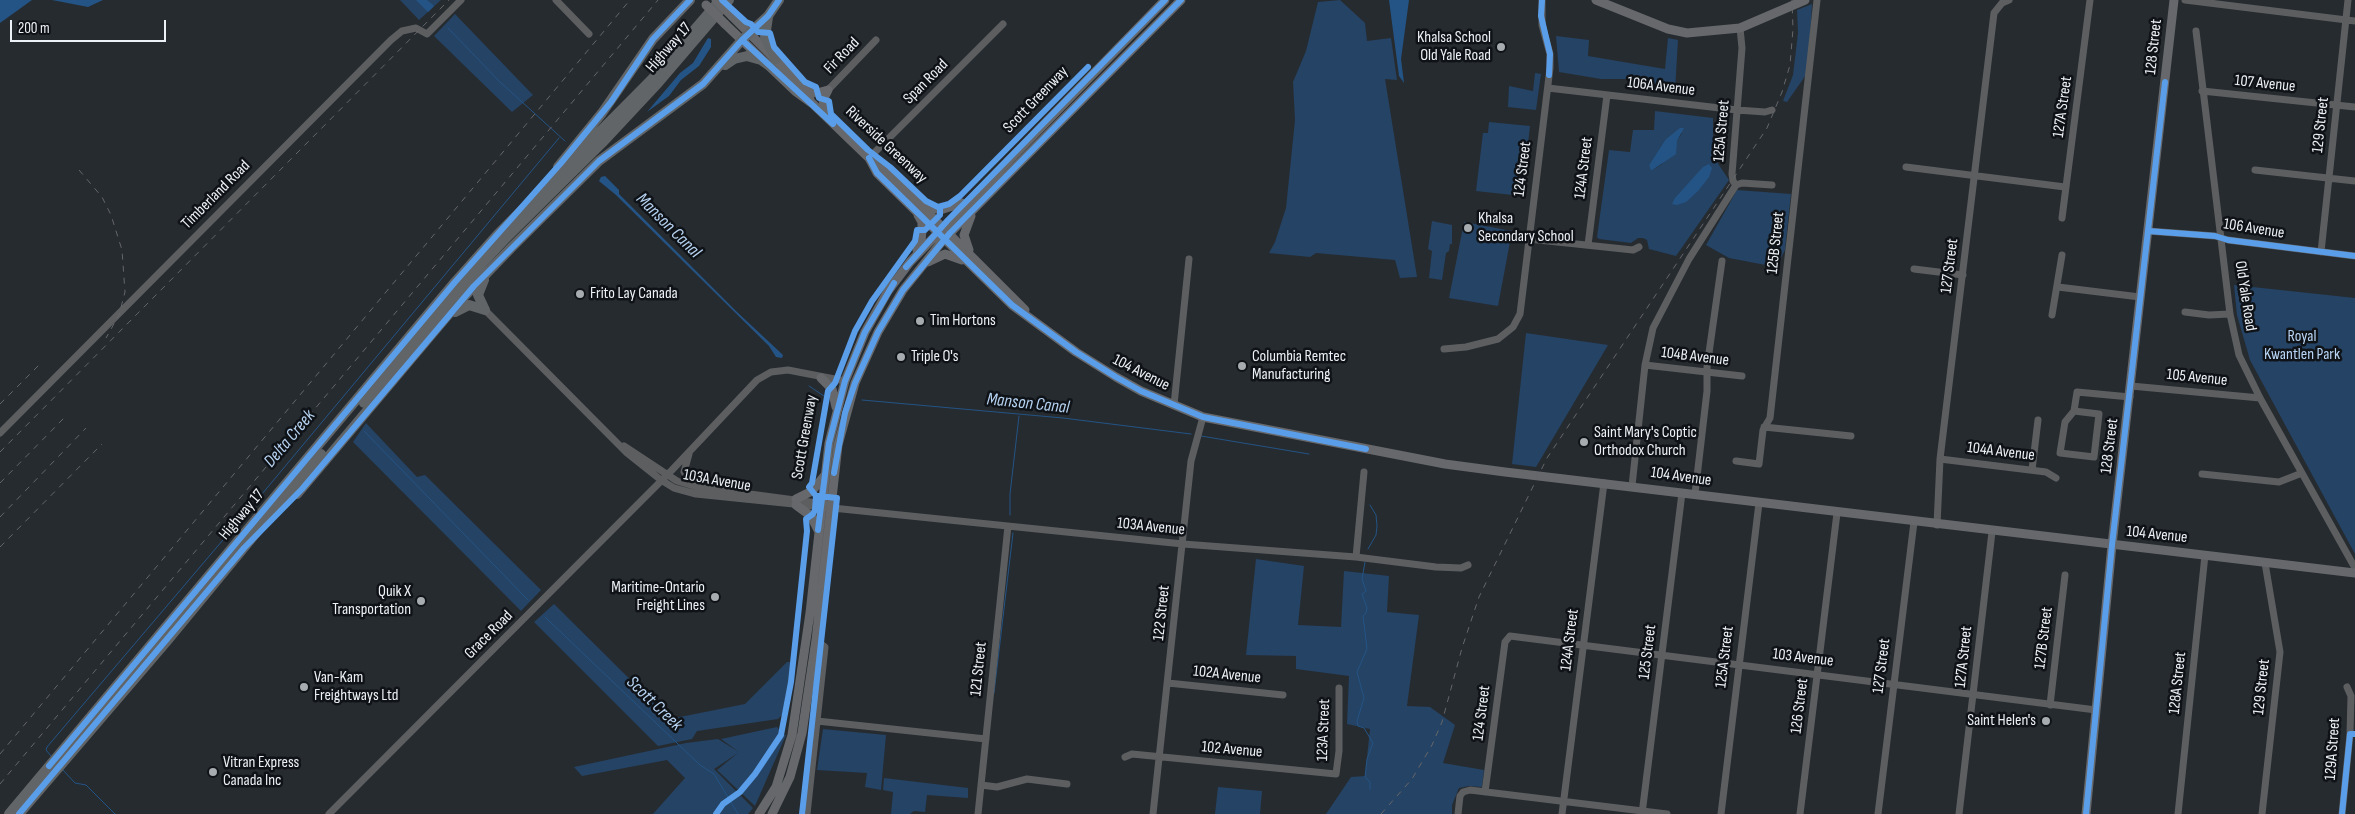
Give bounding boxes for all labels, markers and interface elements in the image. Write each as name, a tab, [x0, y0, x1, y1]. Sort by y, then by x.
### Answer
scale bar	[12, 10, 169, 42]
street label: 128 Street	[2142, 18, 2166, 76]
text: 200 m	[18, 19, 50, 38]
street label: Highway 17	[642, 19, 696, 77]
place label: Khalsa School Old Yale Road	[1417, 28, 1491, 66]
street label: Fir Road	[820, 34, 864, 78]
marker: Khalsa School Old Yale Road	[1495, 41, 1507, 53]
street label: Span Road	[900, 56, 952, 108]
street label: Scott Greenway	[1000, 63, 1072, 137]
street label: 107 Avenue	[2234, 71, 2296, 97]
street label: 106A Avenue	[1626, 73, 1696, 101]
street label: 127A Street	[2049, 75, 2077, 139]
street label: 129 Street	[2309, 96, 2333, 154]
street label: 125A Street	[1710, 99, 1734, 163]
street label: Riverside Greenway	[841, 102, 931, 188]
street label: 124A Street	[1571, 136, 1597, 200]
street label: 124 Street	[1510, 140, 1536, 198]
street label: Timberland Road	[178, 157, 254, 233]
water label: Manson Canal	[631, 189, 705, 263]
place label: Khalsa Secondary School	[1478, 209, 1574, 247]
street label: 125B Street	[1763, 211, 1789, 275]
street label: 106 Avenue	[2222, 215, 2286, 243]
marker: Khalsa Secondary School	[1462, 222, 1474, 234]
street label: 127 Street	[1937, 237, 1963, 295]
street label: Old Yale Road	[2230, 260, 2260, 332]
place label: Frito Lay Canada	[590, 284, 678, 304]
marker: Frito Lay Canada	[574, 288, 586, 300]
place label: Tim Hortons	[930, 311, 996, 331]
marker: Tim Hortons	[914, 315, 926, 327]
park label: Royal Kwantlen Park	[2264, 327, 2340, 365]
street label: 104B Avenue	[1660, 343, 1730, 371]
place label: Triple O's	[911, 347, 959, 367]
place label: Columbia Remtec Manufacturing	[1252, 347, 1346, 385]
marker: Triple O's	[895, 351, 907, 363]
street label: 104 Avenue	[1109, 351, 1173, 395]
marker: Columbia Remtec Manufacturing	[1236, 360, 1248, 372]
street label: 105 Avenue	[2166, 365, 2228, 391]
water label: Manson Canal	[986, 389, 1070, 419]
street label: Scott Greenway	[788, 393, 822, 481]
water label: Delta Creek	[260, 406, 320, 472]
street label: 128 Street	[2097, 417, 2123, 475]
place label: Saint Mary's Coptic Orthodox Church	[1594, 423, 1697, 461]
marker: Saint Mary's Coptic Orthodox Church	[1578, 436, 1590, 448]
street label: 104A Avenue	[1966, 438, 2036, 466]
street label: 104 Avenue	[1649, 463, 1713, 491]
street label: 103A Avenue	[682, 466, 752, 496]
street label: Highway 17	[215, 486, 269, 544]
street label: 103A Avenue	[1116, 514, 1186, 540]
street label: 104 Avenue	[2126, 522, 2188, 548]
place label: Maritime-Ontario Freight Lines	[611, 578, 705, 616]
place label: Quik X Transportation	[332, 582, 411, 620]
street label: 122 Street	[1150, 585, 1174, 641]
marker: Maritime-Ontario Freight Lines	[709, 591, 721, 603]
marker: Quik X Transportation	[415, 595, 427, 607]
street label: 127B Street	[2031, 606, 2057, 670]
street label: Grace Road	[461, 607, 517, 663]
street label: 124A Street	[1557, 608, 1583, 672]
street label: 125 Street	[1635, 623, 1661, 681]
street label: 125A Street	[1712, 625, 1738, 689]
street label: 127A Street	[1951, 625, 1977, 689]
street label: 127 Street	[1869, 637, 1895, 695]
street label: 121 Street	[967, 641, 991, 697]
street label: 103 Avenue	[1772, 645, 1834, 671]
street label: 128A Street	[2165, 651, 2191, 715]
street label: 129 Street	[2250, 658, 2274, 716]
street label: 102A Avenue	[1192, 662, 1262, 688]
place label: Van-Kam Freightways Ltd	[314, 668, 398, 706]
water label: Scott Creek	[621, 672, 687, 736]
street label: 126 Street	[1787, 677, 1813, 735]
marker: Van-Kam Freightways Ltd	[298, 681, 310, 693]
street label: 124 Street	[1469, 684, 1495, 742]
street label: 123A Street	[1313, 699, 1335, 761]
place label: Saint Helen's	[1967, 711, 2036, 731]
marker: Saint Helen's	[2040, 715, 2052, 727]
street label: 129A Street	[2321, 717, 2345, 781]
street label: 102 Avenue	[1201, 738, 1263, 762]
place label: Vitran Express Canada Inc	[223, 753, 299, 791]
marker: Vitran Express Canada Inc	[207, 766, 219, 778]

